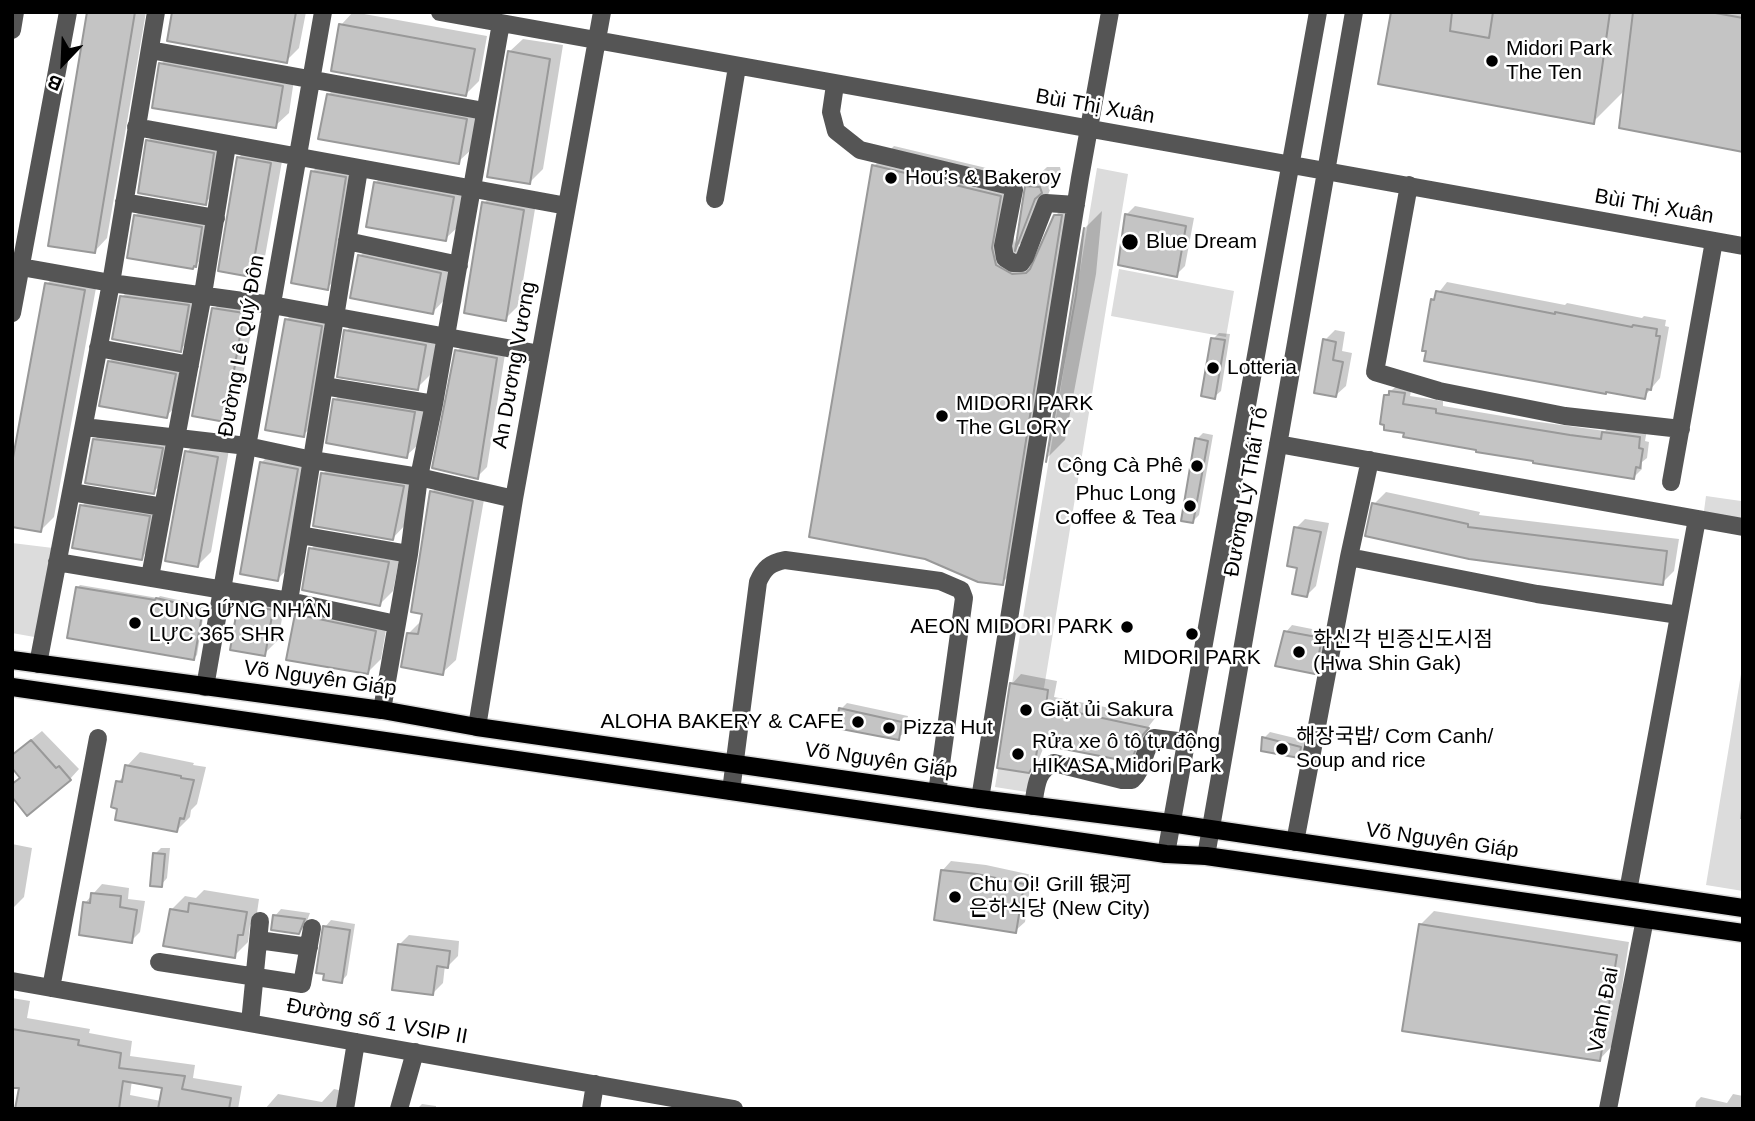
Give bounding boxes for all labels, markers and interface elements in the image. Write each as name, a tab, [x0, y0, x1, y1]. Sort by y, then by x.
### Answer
north arrow	[28, 28, 98, 98]
place label: Midori Park The Ten	[1506, 36, 1612, 86]
marker: Midori Park The Ten	[1484, 53, 1500, 69]
text: B	[44, 70, 65, 95]
street label: Bùi Thị Xuân	[1034, 84, 1156, 130]
place label: Hou’s & Bakeroy	[905, 165, 1061, 191]
marker: Hou’s & Bakeroy	[883, 170, 899, 186]
street label: Bùi Thị Xuân	[1593, 184, 1715, 230]
place label: Blue Dream	[1146, 229, 1257, 255]
marker: Blue Dream	[1120, 232, 1140, 252]
street label: Đường Lê Quý Đôn	[214, 253, 270, 439]
street label: An Dương Vương	[488, 280, 542, 450]
place label: Lotteria	[1227, 355, 1297, 381]
marker: Lotteria	[1205, 360, 1221, 376]
place label: MIDORI PARK The GLORY	[956, 391, 1093, 441]
street label: Đường Lý Thái Tổ	[1220, 405, 1274, 579]
marker: MIDORI PARK The GLORY	[934, 408, 950, 424]
place label: Cộng Cà Phê	[1057, 453, 1183, 479]
marker: Cộng Cà Phê	[1189, 458, 1205, 474]
place label: Phuc Long Coffee & Tea	[1055, 481, 1176, 531]
marker: Phuc Long Coffee & Tea	[1182, 498, 1198, 514]
place label: CUNG ỨNG NHÂN LỰC 365 SHR	[149, 598, 331, 648]
place label: AEON MIDORI PARK	[910, 614, 1113, 640]
marker: CUNG ỨNG NHÂN LỰC 365 SHR	[127, 615, 143, 631]
marker: AEON MIDORI PARK	[1119, 619, 1135, 635]
marker: MIDORI PARK	[1184, 626, 1200, 642]
place label: 화신각 빈증신도시점 (Hwa Shin Gak)	[1313, 627, 1493, 677]
marker: 화신각 빈증신도시점 (Hwa Shin Gak)	[1291, 644, 1307, 660]
place label: MIDORI PARK	[1123, 645, 1261, 671]
street label: Võ Nguyên Giáp	[242, 656, 398, 702]
place label: Giặt ủi Sakura	[1040, 697, 1173, 723]
marker: Giặt ủi Sakura	[1018, 702, 1034, 718]
place label: ALOHA BAKERY & CAFE	[600, 709, 844, 735]
marker: ALOHA BAKERY & CAFE	[850, 714, 866, 730]
place label: Pizza Hut	[903, 715, 993, 741]
marker: Pizza Hut	[881, 720, 897, 736]
place label: 해장국밥/ Cơm Canh/ Soup and rice	[1296, 724, 1493, 774]
place label: Rửa xe ô tô tự động HIKASA Midori Park	[1032, 729, 1221, 779]
street label: Võ Nguyên Giáp	[803, 738, 959, 784]
marker: 해장국밥/ Cơm Canh/ Soup and rice	[1274, 741, 1290, 757]
marker: Rửa xe ô tô tự động HIKASA Midori Park	[1010, 746, 1026, 762]
street label: Võ Nguyên Giáp	[1364, 818, 1520, 864]
place label: Chu Oi! Grill 银河 은하식당 (New City)	[969, 872, 1150, 922]
marker: Chu Oi! Grill 银河 은하식당 (New City)	[947, 889, 963, 905]
street label: Vành Đai	[1583, 965, 1625, 1055]
street label: Đường số 1 VSIP II	[285, 994, 469, 1050]

